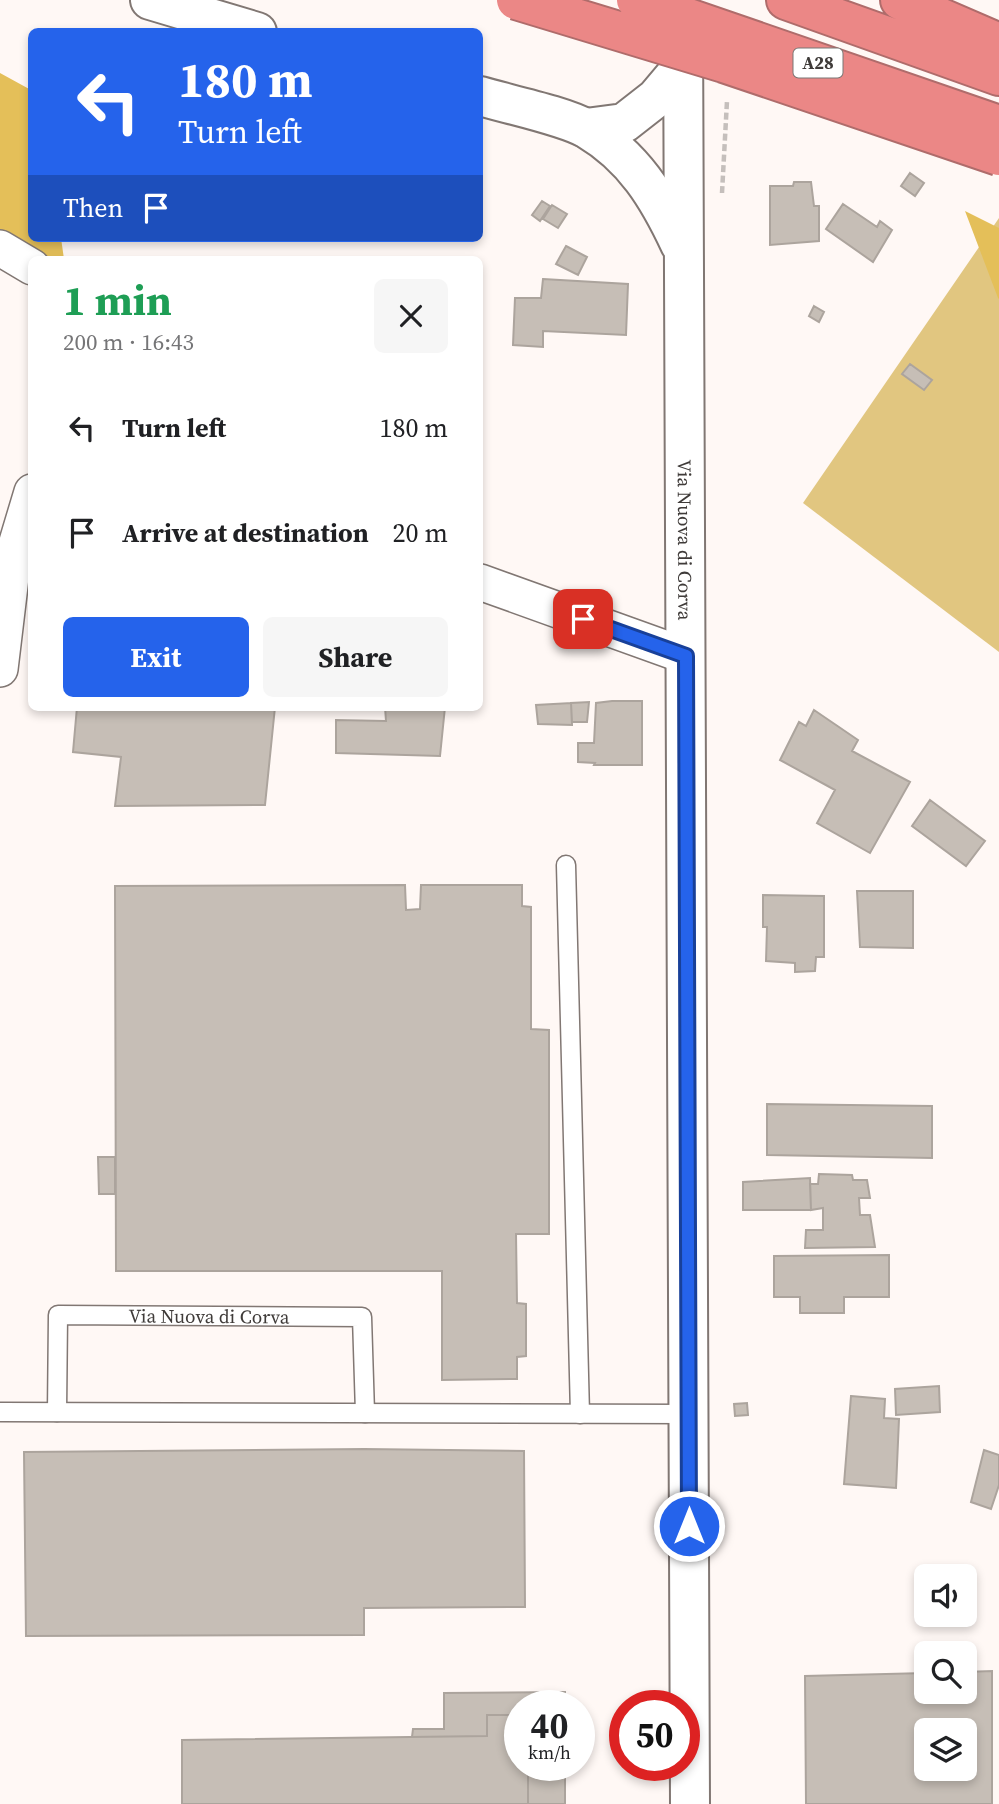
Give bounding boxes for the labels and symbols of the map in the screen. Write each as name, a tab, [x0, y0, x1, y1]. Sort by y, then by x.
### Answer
road number: A28	[794, 48, 842, 78]
street label: Via Nuova di Corva	[672, 460, 698, 621]
pin	[553, 589, 613, 649]
street label: Via Nuova di Corva	[128, 1302, 290, 1330]
position arrow	[652, 1489, 726, 1563]
speed limit sign: 50	[609, 1690, 700, 1781]

